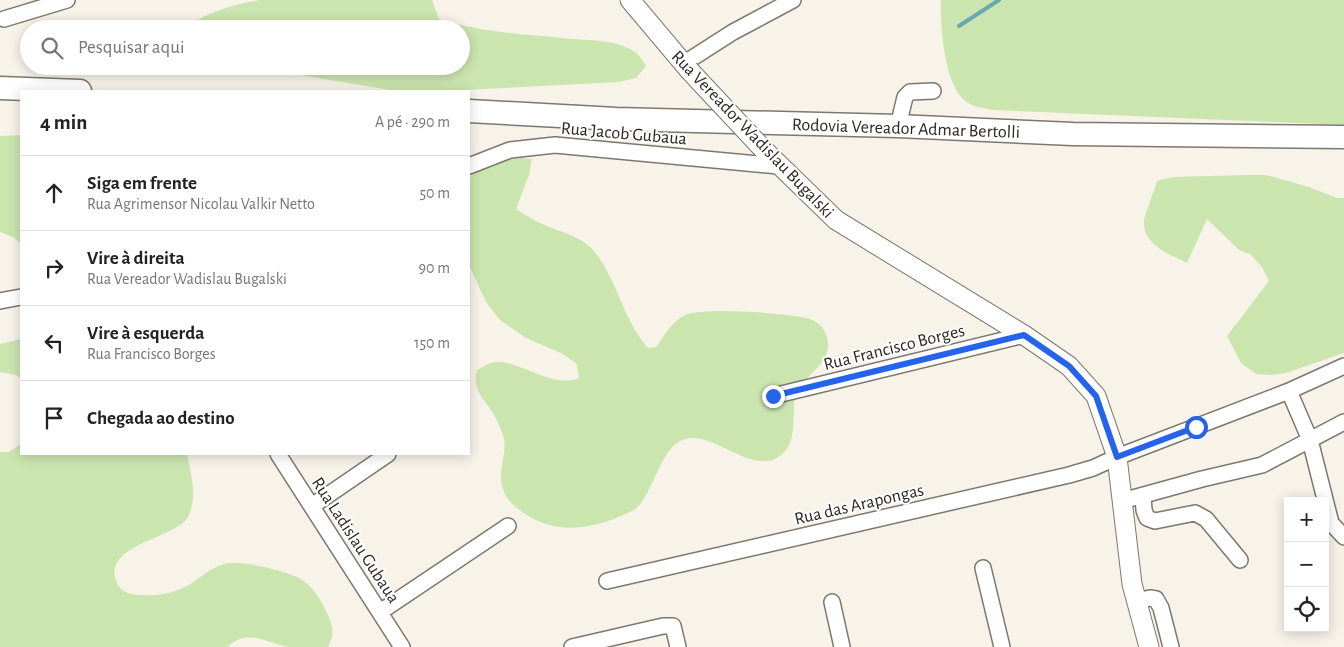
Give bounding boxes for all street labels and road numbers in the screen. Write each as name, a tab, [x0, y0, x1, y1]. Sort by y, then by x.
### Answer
street label: Rua Vereador Wadislau Bugalski	[668, 48, 837, 222]
street label: Rodovia Vereador Admar Bertolli	[792, 116, 1020, 142]
street label: Rua Jacob Gubaua	[560, 120, 688, 148]
street label: Rua Francisco Borges	[822, 322, 967, 374]
street label: Rua Ladislau Gubaua	[308, 474, 402, 607]
street label: Rua das Arapongas	[793, 481, 926, 529]

